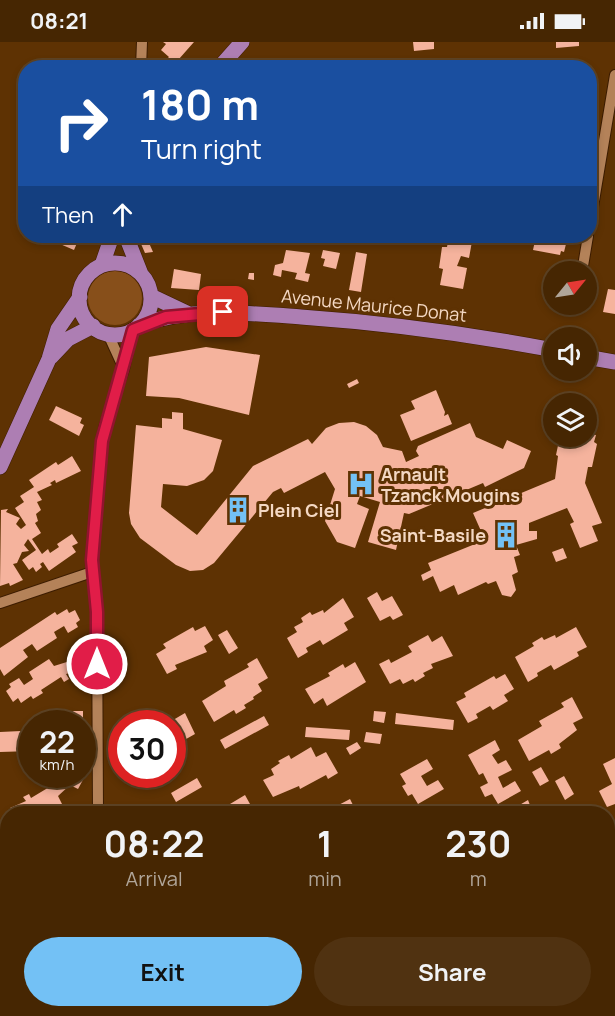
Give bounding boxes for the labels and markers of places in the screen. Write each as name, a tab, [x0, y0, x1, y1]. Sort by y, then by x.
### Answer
pin	[197, 286, 248, 337]
place label: Arnault Tzanck Mougins	[381, 462, 520, 507]
hospital icon: Arnault Tzanck Mougins	[346, 469, 376, 499]
building icon: Plein Ciel	[223, 495, 253, 525]
place label: Plein Ciel	[258, 498, 340, 522]
building icon: Saint-Basile	[491, 520, 521, 550]
place label: Saint-Basile	[380, 523, 486, 547]

